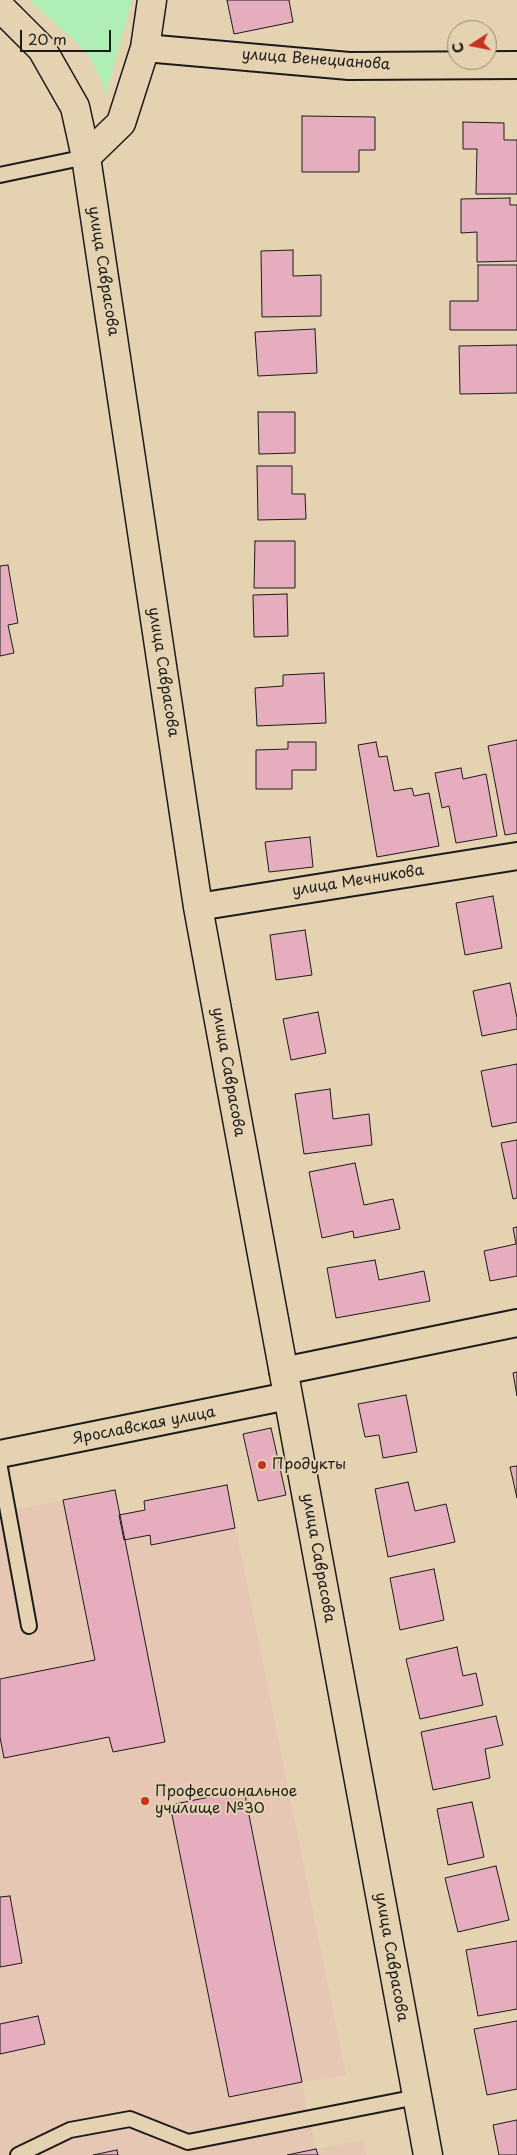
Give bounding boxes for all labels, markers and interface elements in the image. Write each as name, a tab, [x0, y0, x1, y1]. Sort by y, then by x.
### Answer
scale bar	[22, 20, 114, 52]
north arrow	[447, 20, 497, 70]
text: 20 m	[28, 27, 67, 50]
text: С	[446, 41, 469, 55]
street label: улица Венецианова	[241, 46, 391, 74]
street label: улица Саврасова	[84, 205, 122, 337]
street label: улица Саврасова	[144, 606, 182, 738]
street label: улица Мечникова	[291, 862, 425, 900]
street label: улица Саврасова	[208, 1006, 248, 1138]
street label: Ярославская улица	[71, 1403, 217, 1449]
place label: Продукты	[272, 1456, 346, 1474]
marker: Продукты	[256, 1459, 268, 1471]
street label: улица Саврасова	[298, 1492, 338, 1624]
place label: Профессиональное училище №30	[155, 1783, 297, 1818]
marker: Профессиональное училище №30	[139, 1795, 151, 1807]
street label: улица Саврасова	[371, 1891, 411, 2023]

